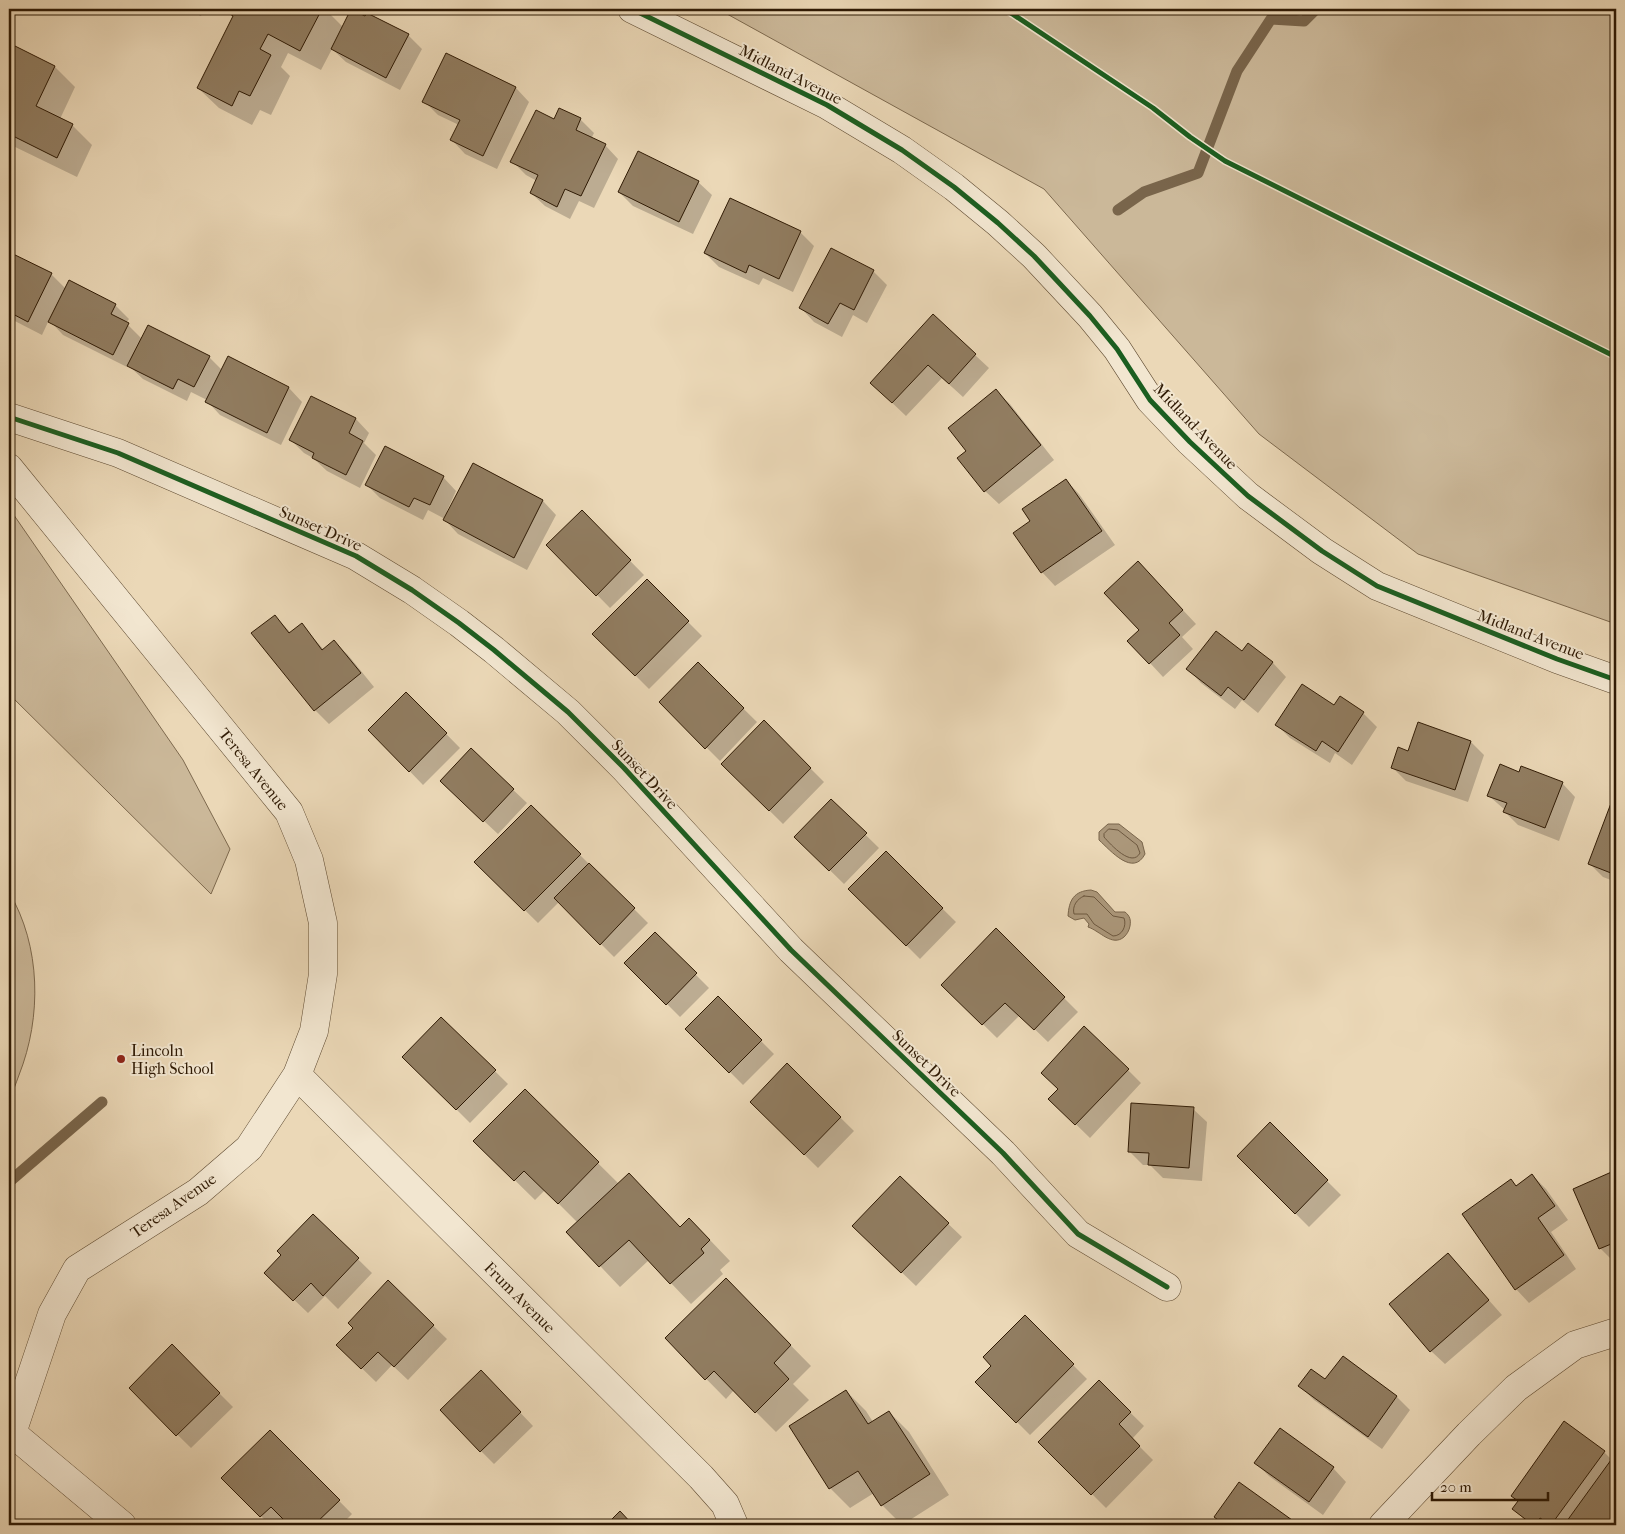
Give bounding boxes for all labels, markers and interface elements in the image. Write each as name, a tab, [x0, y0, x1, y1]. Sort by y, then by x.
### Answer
street label: Midland Avenue	[736, 40, 845, 109]
street label: Midland Avenue	[1150, 379, 1242, 474]
street label: Sunset Drive	[276, 502, 365, 555]
street label: Midland Avenue	[1475, 605, 1587, 664]
street label: Teresa Avenue	[215, 724, 293, 814]
street label: Sunset Drive	[607, 735, 682, 813]
street label: Sunset Drive	[888, 1026, 965, 1101]
place label: Lincoln High School	[131, 1041, 215, 1078]
marker: Lincoln High School	[115, 1053, 127, 1065]
street label: Teresa Avenue	[127, 1169, 220, 1242]
street label: Frum Avenue	[480, 1258, 559, 1337]
scale bar	[1432, 1469, 1549, 1501]
text: 20 m	[1440, 1478, 1472, 1496]

